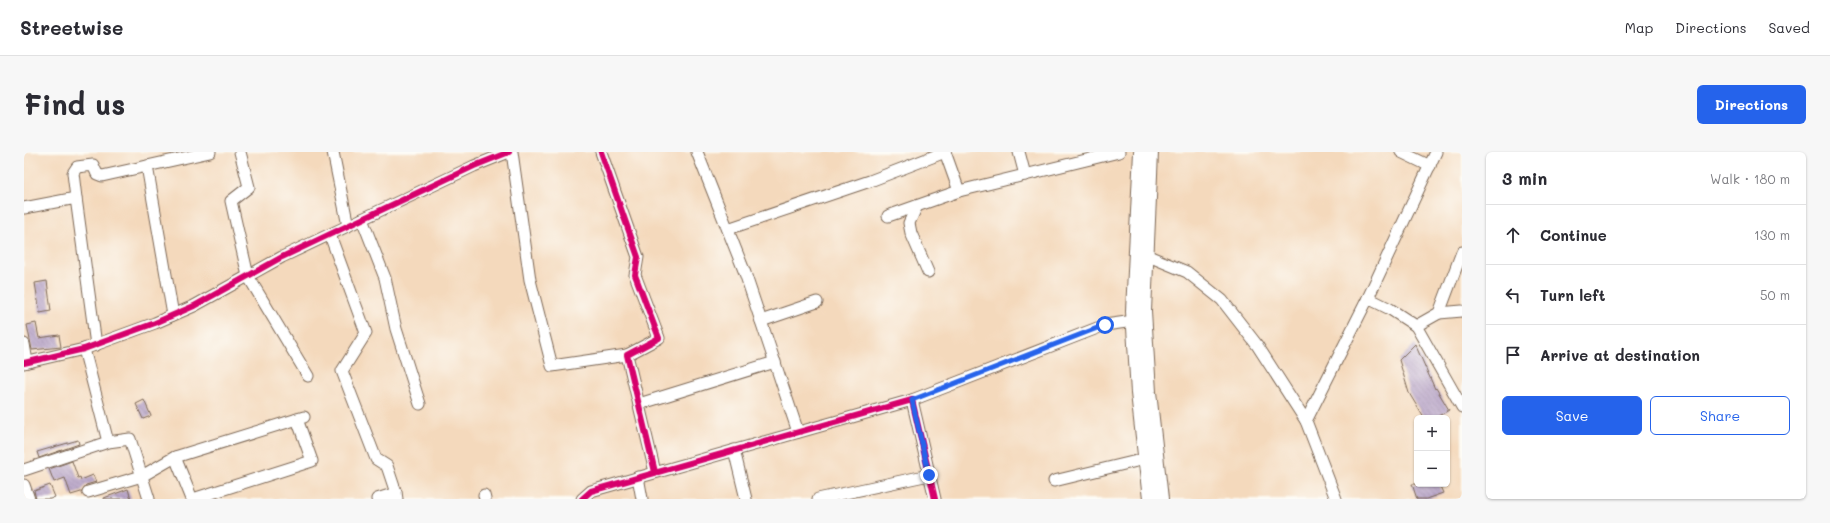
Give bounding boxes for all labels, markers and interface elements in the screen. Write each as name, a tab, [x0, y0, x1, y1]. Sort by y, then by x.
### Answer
text: Streetwise	[20, 15, 123, 40]
text: Map	[1625, 18, 1653, 37]
text: Directions	[1675, 18, 1746, 37]
text: Saved	[1768, 18, 1810, 37]
button: Directions	[1697, 85, 1806, 124]
text: Find us	[24, 86, 125, 122]
text: 3 min	[1502, 167, 1547, 189]
text: Walk · 180 m	[1710, 170, 1790, 187]
icon: ahead	[1502, 224, 1524, 246]
text: Continue	[1540, 225, 1607, 245]
text: 130 m	[1754, 226, 1790, 243]
icon: left	[1502, 284, 1524, 306]
text: Turn left	[1540, 285, 1605, 305]
text: 50 m	[1760, 286, 1790, 303]
route start	[1096, 316, 1114, 334]
icon: arrive	[1502, 344, 1524, 366]
text: Arrive at destination	[1540, 345, 1700, 365]
button: Save	[1502, 396, 1642, 435]
button: Share	[1650, 396, 1790, 435]
map controls	[1414, 415, 1450, 487]
button: +	[1414, 415, 1450, 451]
button: −	[1414, 451, 1450, 487]
route end	[920, 466, 938, 484]

